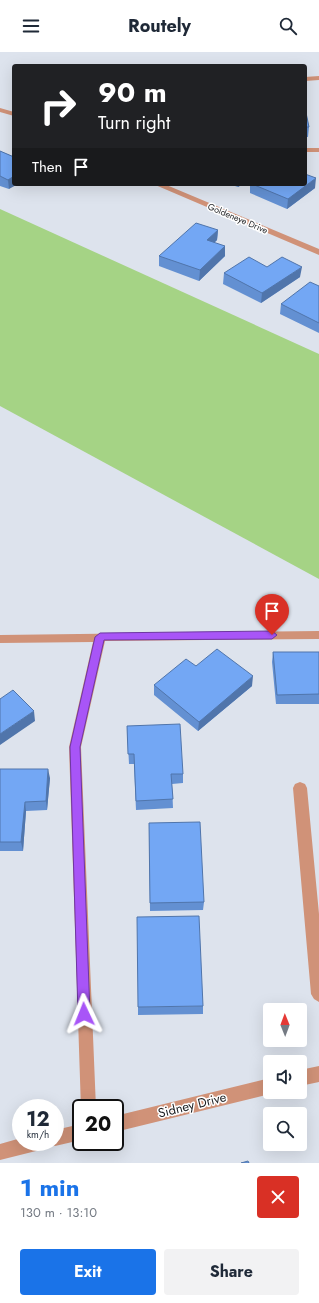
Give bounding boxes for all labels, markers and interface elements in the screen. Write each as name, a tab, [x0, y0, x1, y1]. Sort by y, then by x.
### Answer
text: Routely	[128, 13, 191, 39]
icon: menu	[20, 15, 42, 37]
icon: search	[277, 15, 299, 37]
text: 90 m	[98, 72, 167, 113]
icon: right	[32, 80, 84, 132]
text: Turn right	[98, 110, 170, 136]
text: Then	[32, 156, 62, 178]
icon: arrive	[70, 156, 92, 178]
street label: Goldeneye Drive	[206, 199, 270, 237]
pin	[255, 594, 289, 635]
icon: arrive	[261, 600, 283, 622]
position arrow	[63, 993, 105, 1035]
north arrow	[263, 1003, 307, 1047]
map controls	[263, 1003, 307, 1151]
button: sound	[263, 1055, 307, 1099]
street label: Sidney Drive	[156, 1087, 228, 1123]
speed limit sign: 20	[72, 1099, 124, 1151]
text: 12	[26, 1105, 50, 1134]
button: search	[263, 1107, 307, 1151]
text: km/h	[27, 1127, 49, 1142]
text: 1 min	[20, 1170, 80, 1205]
button: close	[257, 1176, 299, 1218]
text: 130 m · 13:10	[20, 1203, 97, 1222]
button: Exit	[20, 1249, 156, 1295]
button: Share	[164, 1249, 299, 1295]

